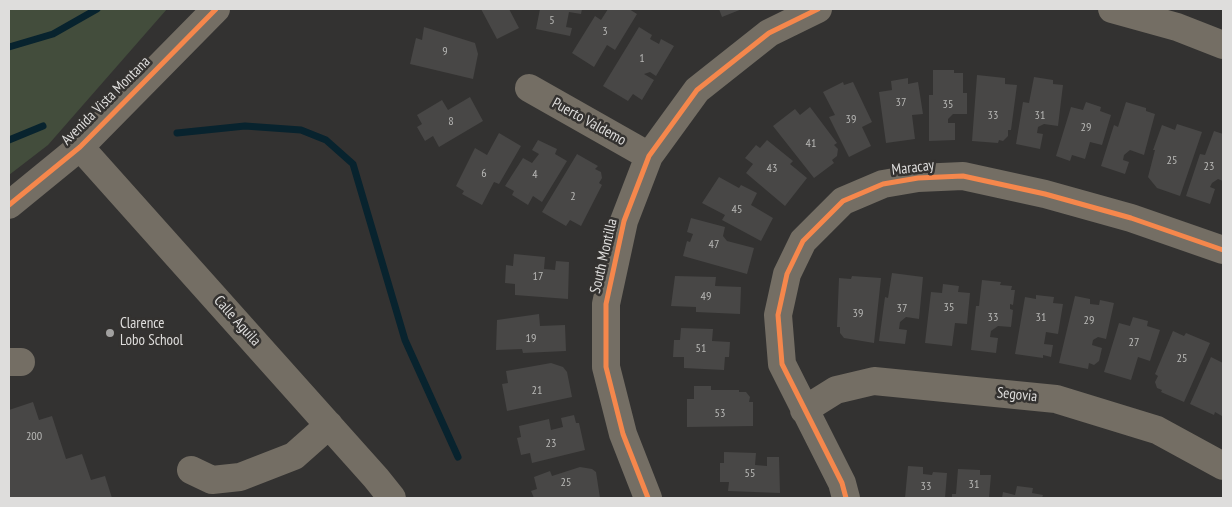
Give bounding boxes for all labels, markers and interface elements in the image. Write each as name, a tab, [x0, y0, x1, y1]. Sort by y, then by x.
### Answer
house number: 5	[549, 14, 555, 28]
house number: 3	[602, 25, 608, 39]
house number: 9	[442, 45, 448, 59]
house number: 1	[639, 52, 645, 66]
street label: Avenida Vista Montana	[58, 53, 154, 149]
street label: Puerto Valdemo	[549, 94, 629, 150]
house number: 37	[896, 96, 906, 110]
house number: 35	[943, 98, 953, 112]
house number: 33	[988, 109, 998, 123]
house number: 31	[1035, 109, 1045, 123]
house number: 39	[846, 113, 856, 127]
house number: 8	[448, 115, 454, 129]
house number: 29	[1081, 121, 1091, 135]
house number: 41	[806, 137, 816, 151]
house number: 25	[1167, 154, 1177, 168]
street label: Maracay	[891, 156, 935, 180]
house number: 23	[1204, 160, 1214, 174]
house number: 43	[767, 162, 777, 176]
house number: 6	[481, 167, 487, 181]
house number: 4	[532, 168, 538, 182]
house number: 2	[570, 190, 576, 204]
house number: 45	[732, 203, 742, 217]
street label: South Montilla	[587, 217, 621, 295]
house number: 47	[709, 238, 719, 252]
house number: 17	[533, 270, 543, 284]
house number: 49	[701, 290, 711, 304]
street label: Calle Aguila	[210, 292, 264, 350]
house number: 35	[944, 301, 954, 315]
house number: 37	[897, 302, 907, 316]
house number: 39	[853, 307, 863, 321]
house number: 33	[988, 311, 998, 325]
house number: 31	[1036, 311, 1046, 325]
house number: 29	[1084, 314, 1094, 328]
place label: Clarence Lobo School	[120, 315, 183, 350]
marker: Clarence Lobo School	[104, 327, 116, 339]
house number: 19	[526, 332, 536, 346]
house number: 27	[1129, 336, 1139, 350]
house number: 51	[696, 342, 706, 356]
house number: 25	[1177, 352, 1187, 366]
house number: 21	[532, 384, 542, 398]
street label: Segovia	[996, 384, 1038, 406]
house number: 53	[715, 407, 725, 421]
house number: 200	[26, 430, 42, 444]
house number: 23	[546, 437, 556, 451]
house number: 55	[745, 467, 755, 481]
house number: 25	[561, 476, 571, 490]
house number: 31	[969, 478, 979, 492]
house number: 33	[921, 480, 931, 494]

